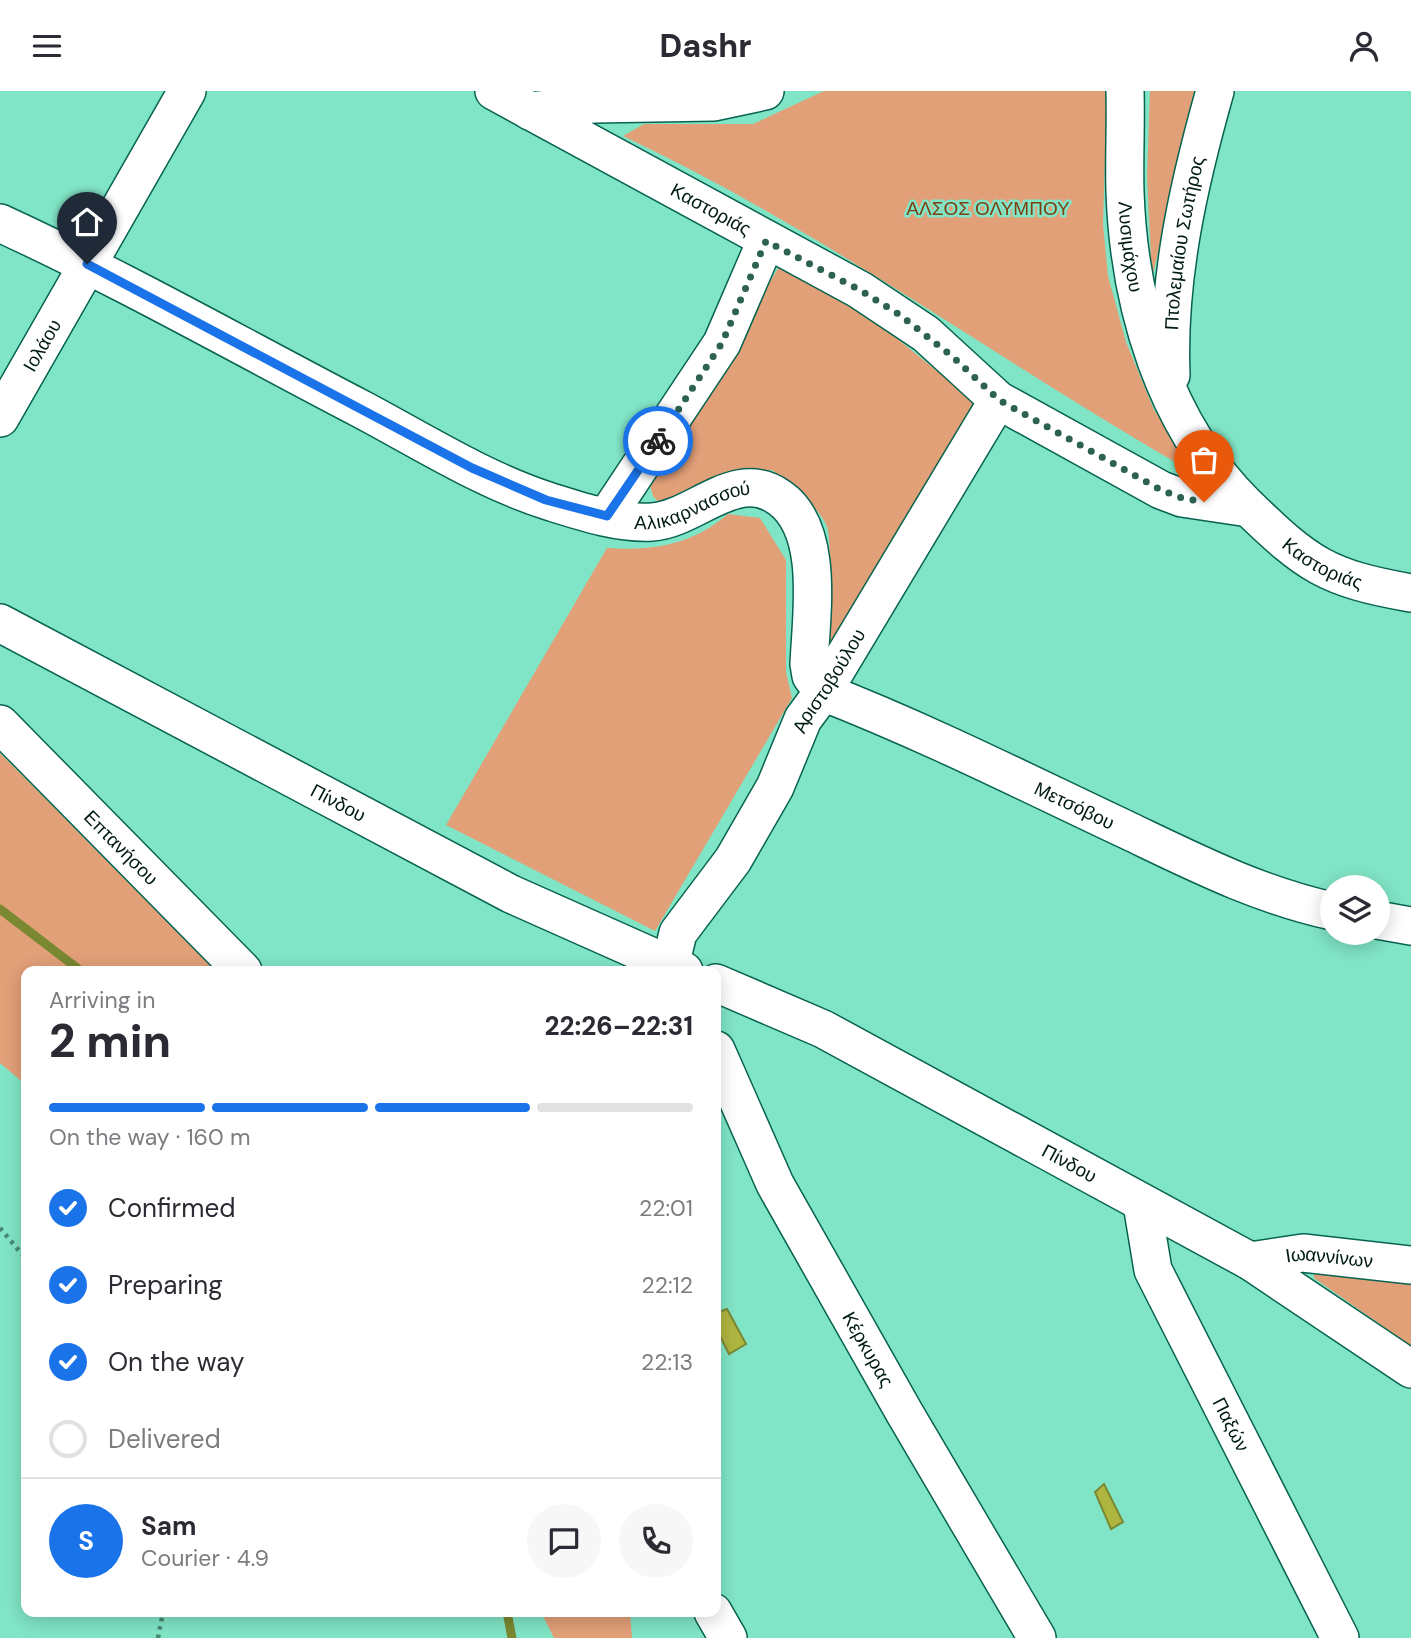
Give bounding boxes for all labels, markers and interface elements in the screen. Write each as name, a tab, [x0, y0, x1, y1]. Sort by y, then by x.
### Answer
text: Dashr	[660, 25, 751, 67]
icon: menu	[28, 27, 66, 65]
icon: person	[1345, 27, 1383, 65]
street label: Πτολεμαίου Σωτήρος	[1158, 153, 1210, 331]
street label: Καστοριάς	[666, 177, 756, 241]
pin	[57, 192, 117, 264]
park label: ΑΛΣΟΣ ΟΛΥΜΠΟΥ	[906, 196, 1070, 221]
street label: Λυσιμάχου	[1113, 201, 1149, 294]
icon: home	[68, 203, 106, 241]
street label: Ιολάου	[17, 314, 67, 376]
courier	[623, 406, 693, 476]
icon: bike	[639, 422, 677, 460]
pin	[1174, 430, 1234, 502]
icon: bag	[1185, 441, 1223, 479]
street label: Αλικαρνασσού	[634, 475, 751, 535]
street label: Καστοριάς	[1277, 532, 1366, 595]
street label: Αριστοβούλου	[786, 624, 871, 737]
street label: Μετσόβου	[1030, 775, 1119, 835]
street label: Πίνδου	[306, 778, 370, 827]
street label: Επτανήσου	[79, 804, 164, 890]
map controls	[1320, 875, 1390, 945]
button: layers	[1320, 875, 1390, 945]
text: Arriving in	[49, 985, 155, 1015]
text: 22:26–22:31	[545, 1009, 693, 1043]
text: 2 min	[49, 1011, 171, 1071]
text: On the way · 160 m	[49, 1122, 250, 1152]
street label: Πίνδου	[1038, 1138, 1101, 1188]
icon: check	[49, 1189, 87, 1227]
text: Confirmed	[108, 1191, 235, 1225]
text: 22:01	[639, 1193, 693, 1223]
street label: Ιωαννίνων	[1284, 1240, 1374, 1273]
icon: check	[49, 1266, 87, 1304]
text: Preparing	[108, 1268, 223, 1302]
text: 22:12	[641, 1270, 693, 1300]
street label: Κέρκυρας	[837, 1307, 900, 1391]
icon: check	[49, 1343, 87, 1381]
text: On the way	[108, 1345, 244, 1379]
text: 22:13	[641, 1347, 693, 1377]
street label: Παξών	[1207, 1393, 1256, 1456]
text: Delivered	[108, 1422, 221, 1456]
button: chat	[527, 1504, 601, 1578]
button: phone	[619, 1504, 693, 1578]
text: Sam	[141, 1509, 196, 1543]
text: S	[78, 1524, 94, 1558]
text: Courier · 4.9	[141, 1543, 269, 1573]

